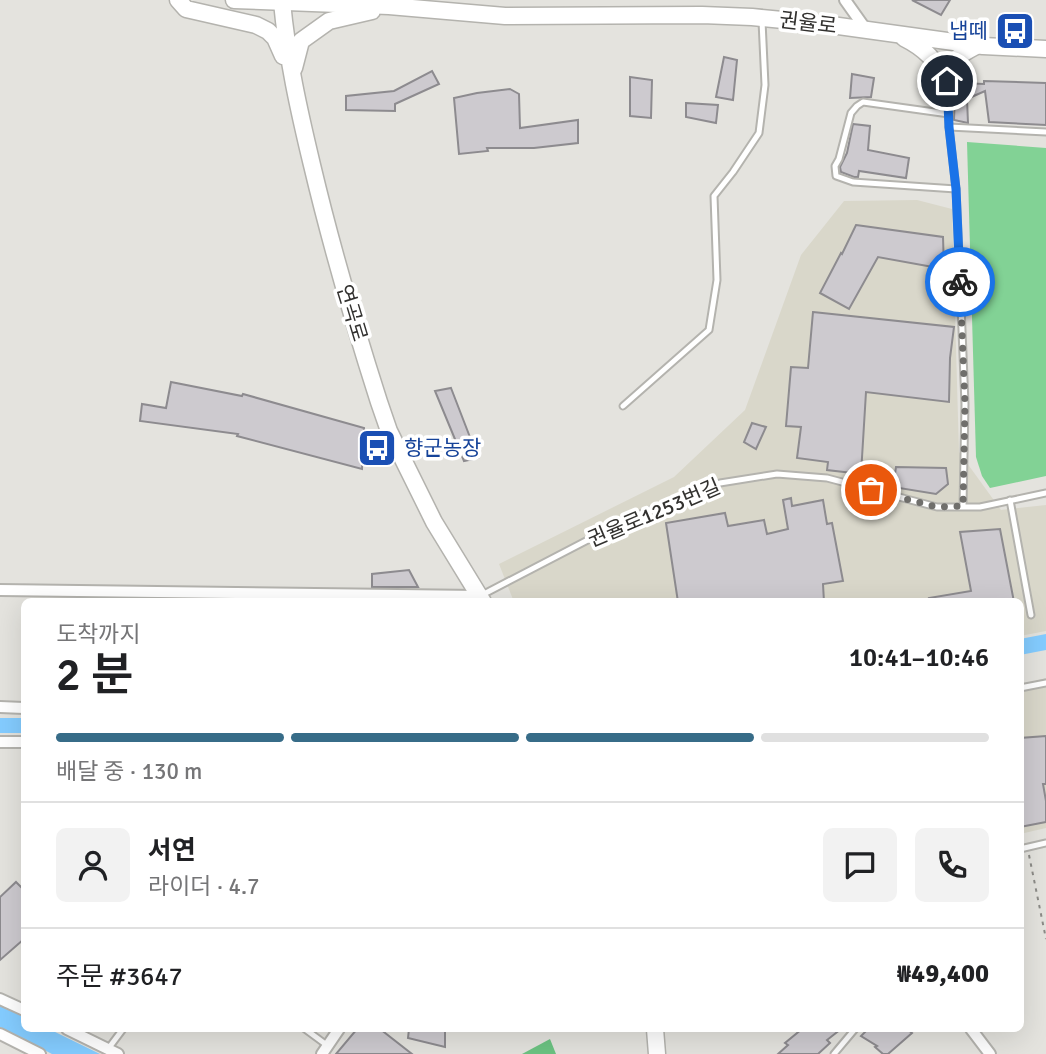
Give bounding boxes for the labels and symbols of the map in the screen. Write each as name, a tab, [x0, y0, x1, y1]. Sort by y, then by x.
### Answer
street label: 권율로	[778, 7, 838, 39]
bus stop icon: 냅떼	[994, 10, 1036, 52]
place label: 냅떼	[949, 18, 988, 44]
pin	[917, 51, 977, 111]
courier	[925, 247, 995, 317]
street label: 연곡로	[331, 281, 373, 345]
bus stop icon: 향군농장	[356, 427, 398, 469]
place label: 향군농장	[404, 435, 481, 461]
pin	[841, 460, 901, 520]
street label: 권율로1253번길	[584, 473, 724, 553]

